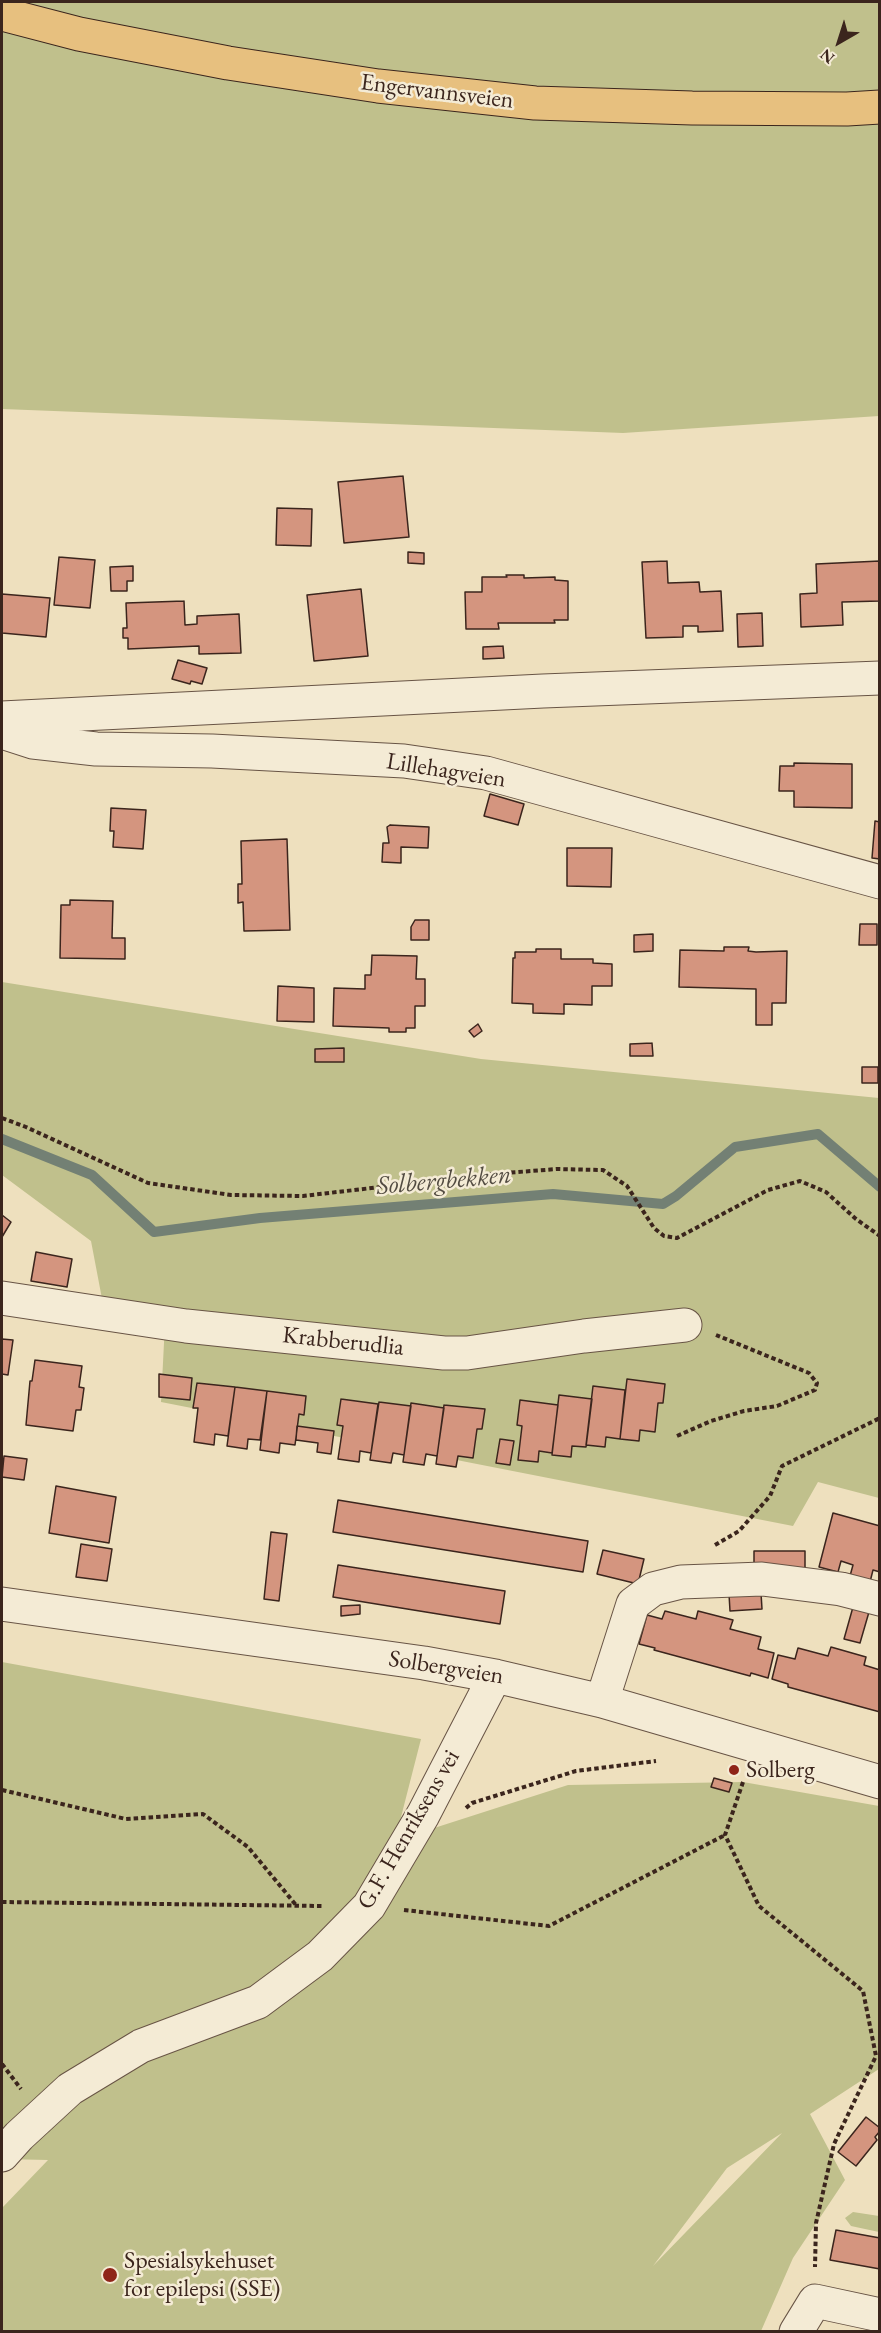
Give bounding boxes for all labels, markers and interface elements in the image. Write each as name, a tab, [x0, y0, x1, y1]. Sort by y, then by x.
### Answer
north arrow	[809, 12, 869, 72]
text: N	[816, 44, 839, 69]
street label: Engervannsveien	[359, 68, 515, 116]
street label: Lillehagveien	[384, 747, 508, 795]
water label: Solbergbekken	[375, 1160, 513, 1202]
street label: Krabberudlia	[281, 1321, 405, 1363]
street label: Solbergveien	[387, 1645, 505, 1691]
street label: G.F. Henriksens vei	[352, 1745, 466, 1915]
place label: Solberg	[746, 1756, 815, 1784]
marker: Solberg	[727, 1763, 741, 1777]
place label: Spesialsykehuset for epilepsi (SSE)	[124, 2247, 280, 2303]
marker: Spesialsykehuset for epilepsi (SSE)	[101, 2266, 119, 2284]

